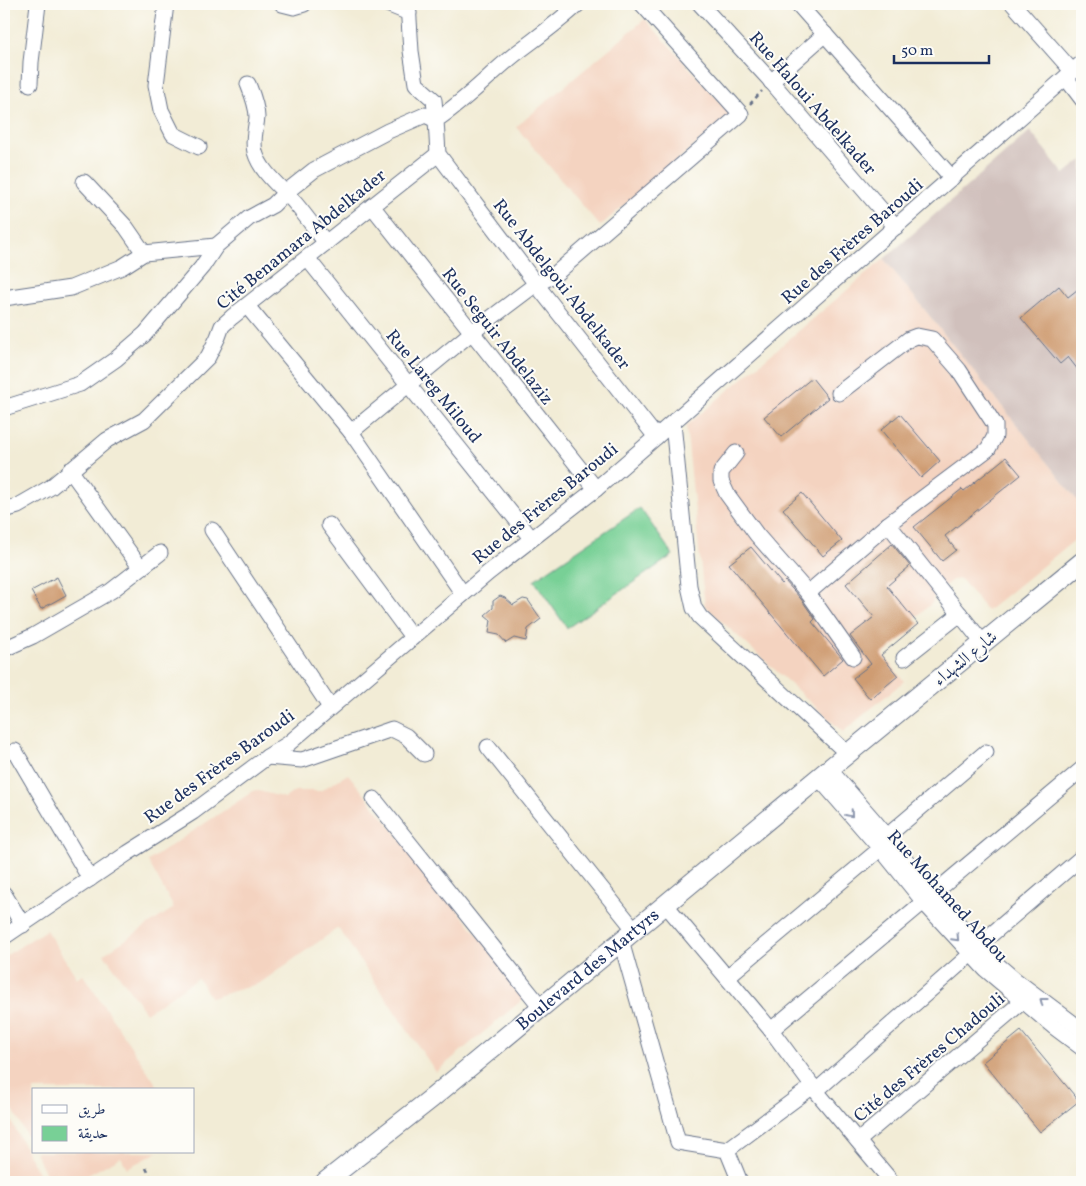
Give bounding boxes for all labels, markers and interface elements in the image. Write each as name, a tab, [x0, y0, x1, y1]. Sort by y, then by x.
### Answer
street label: Rue Haloui Abdelkader	[742, 27, 882, 182]
scale bar	[894, 32, 988, 64]
text: 50 m	[901, 41, 933, 62]
street label: Cité Benamara Abdelkader	[212, 164, 392, 316]
street label: Rue des Frères Baroudi	[777, 173, 929, 311]
street label: Rue Abdelgoui Abdelkader	[486, 194, 636, 376]
street label: Rue Seguir Abdelaziz	[435, 263, 558, 411]
street label: Rue Lareg Miloud	[379, 325, 487, 449]
street label: Rue des Frères Baroudi	[468, 438, 624, 571]
street label: شارع الشهداء	[928, 625, 1004, 694]
street label: Rue des Frères Baroudi	[139, 704, 300, 830]
one-way arrow	[845, 809, 854, 818]
street label: Rue Mohamed Abdou	[880, 825, 1013, 969]
street label: Boulevard des Martyrs	[512, 904, 665, 1037]
one-way arrow	[950, 932, 959, 941]
street label: Cité des Frères Chadouli	[849, 987, 1011, 1129]
one-way arrow	[1039, 998, 1049, 1007]
legend	[32, 1088, 195, 1154]
text: طريق	[78, 1100, 105, 1121]
text: حديقة	[78, 1124, 108, 1145]

